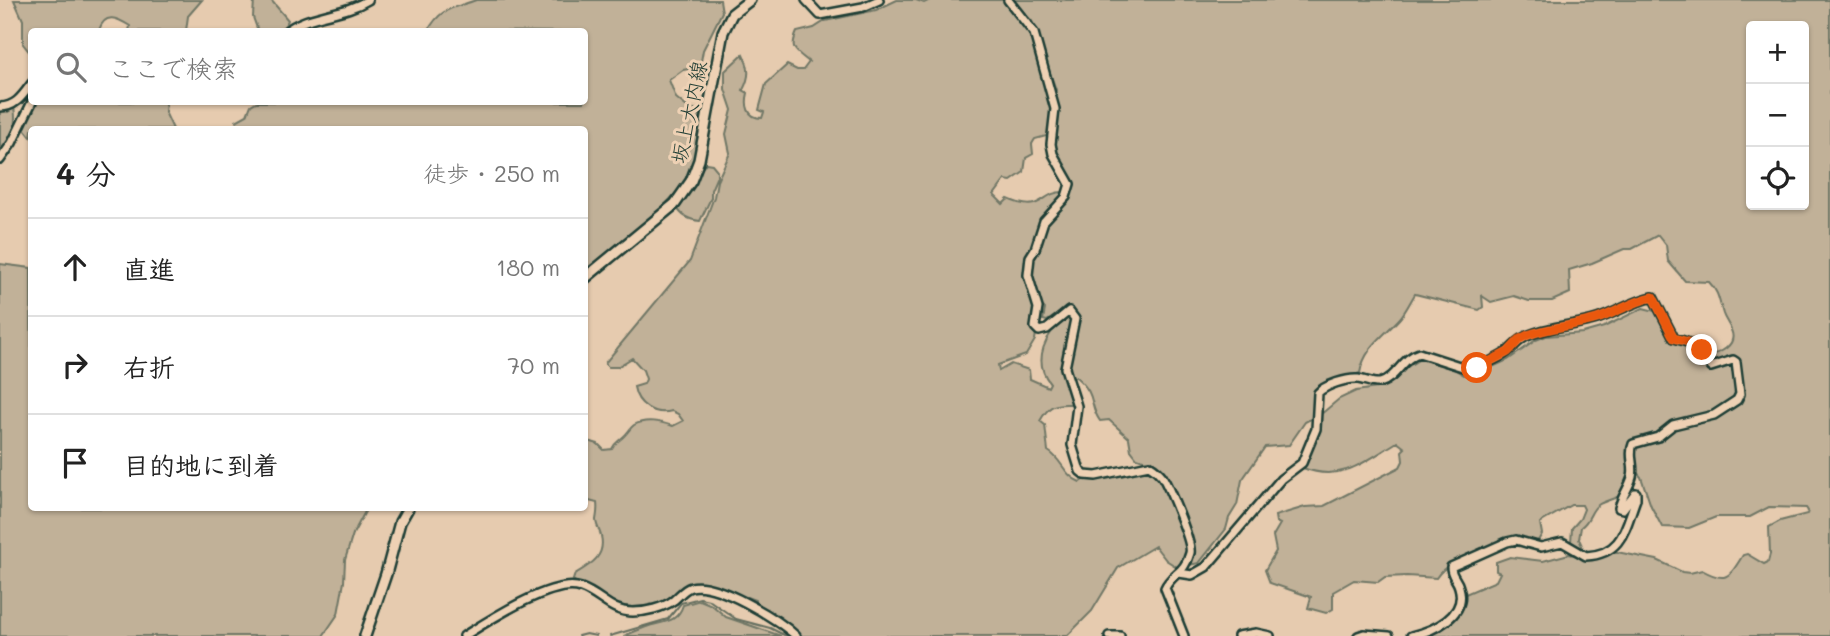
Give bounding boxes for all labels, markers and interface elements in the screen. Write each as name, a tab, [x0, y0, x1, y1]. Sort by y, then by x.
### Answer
map controls	[1746, 21, 1809, 210]
button: +	[1746, 21, 1809, 84]
search box	[28, 28, 588, 105]
icon: search	[52, 48, 90, 86]
text: ここで検索	[108, 51, 238, 85]
street label: 坂上大内線	[664, 58, 712, 166]
button: −	[1746, 84, 1809, 147]
button: locate	[1746, 147, 1809, 210]
text: 4 分	[56, 153, 116, 193]
text: 徒歩 · 250 m	[423, 158, 560, 188]
icon: ahead	[56, 248, 94, 286]
text: 直進	[123, 252, 175, 286]
text: 180 m	[496, 252, 560, 282]
route end	[1686, 334, 1717, 365]
icon: right	[56, 346, 94, 384]
text: 右折	[123, 350, 175, 384]
text: 70 m	[507, 350, 560, 380]
route start	[1461, 352, 1492, 383]
icon: arrive	[56, 444, 94, 482]
text: 目的地に到着	[123, 448, 279, 482]

